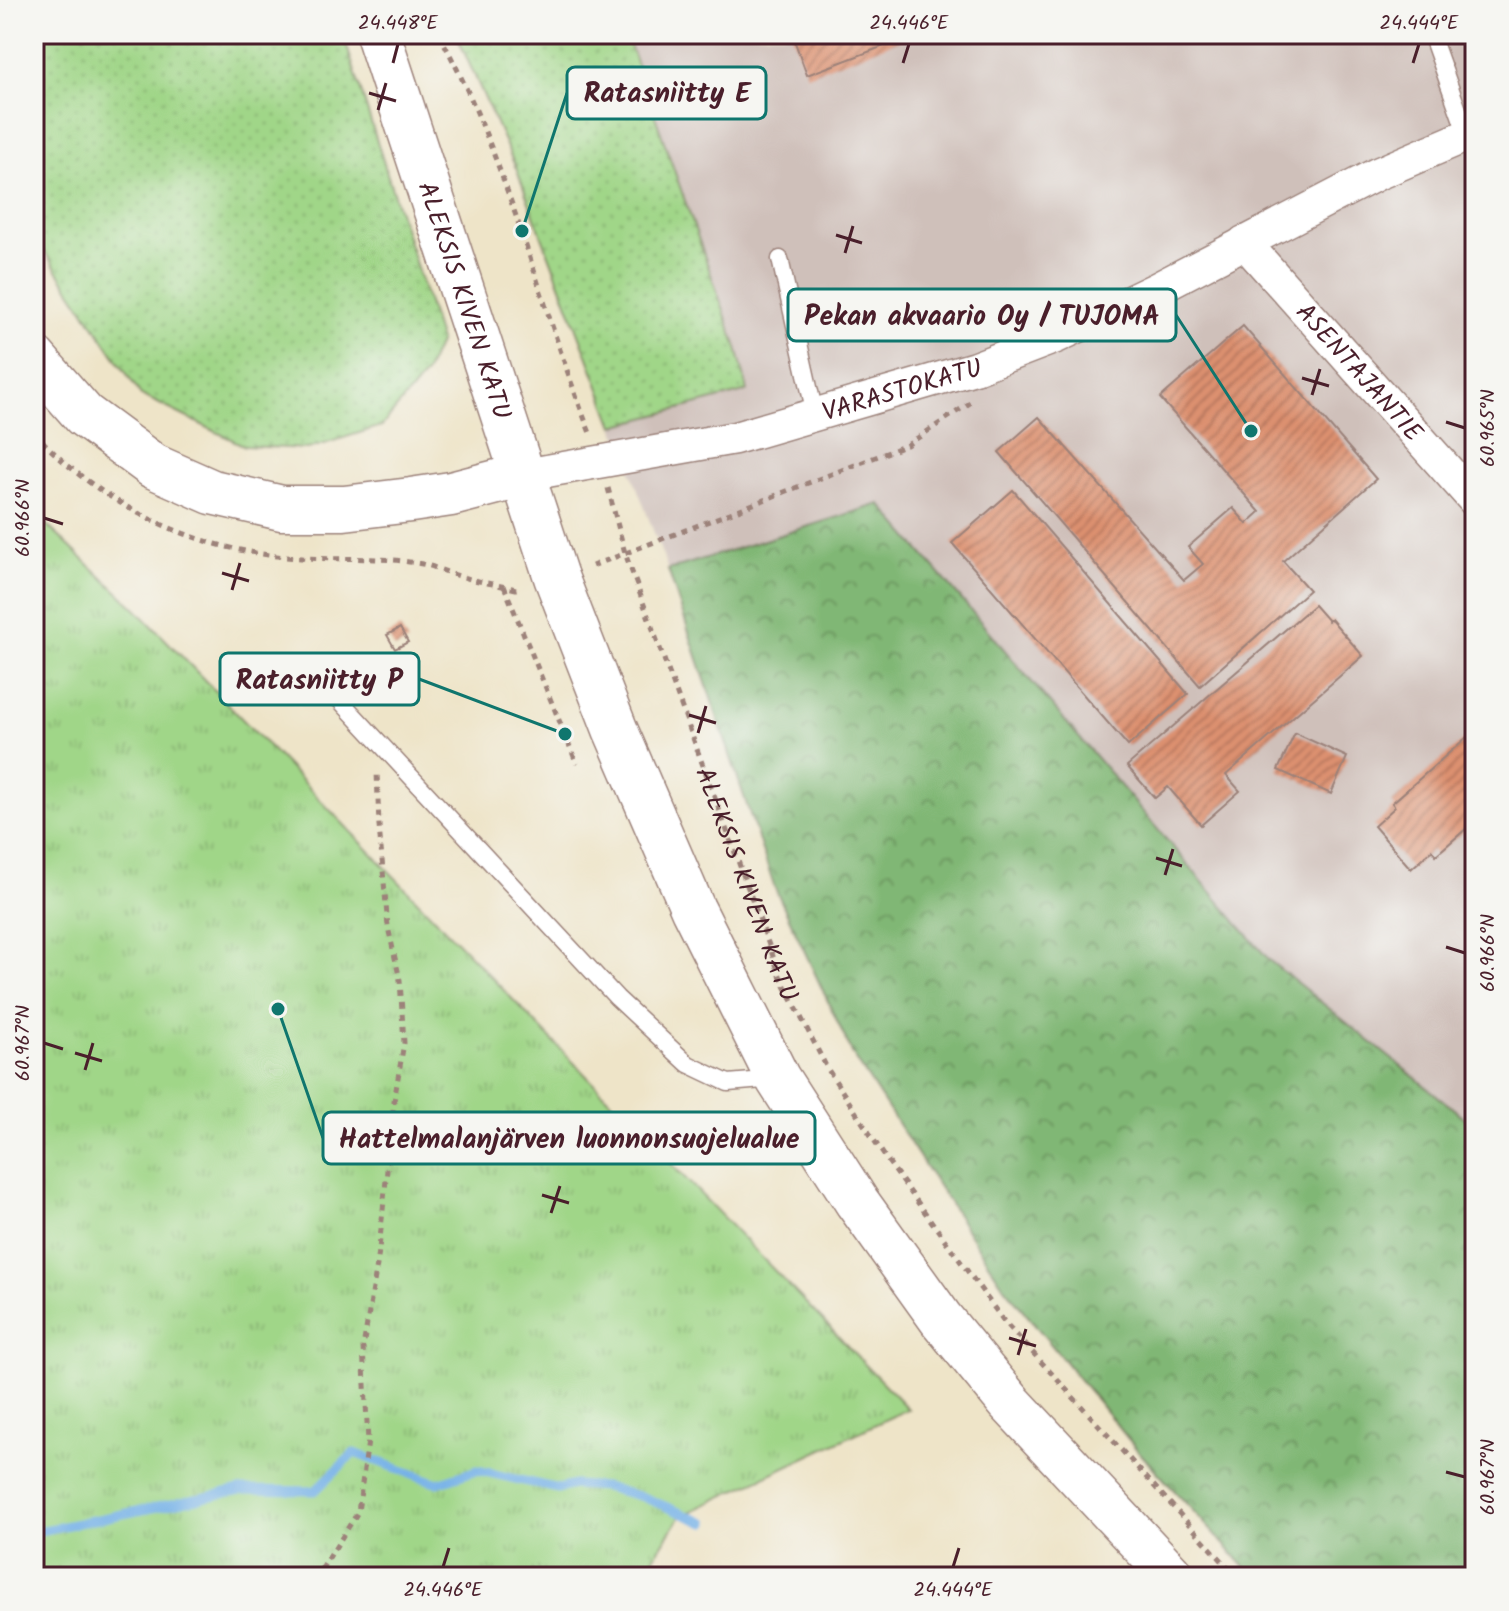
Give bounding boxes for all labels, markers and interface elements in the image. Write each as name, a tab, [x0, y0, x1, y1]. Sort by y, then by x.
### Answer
text: 24.448°E	[358, 8, 439, 40]
text: 24.446°E	[869, 8, 950, 40]
text: 24.444°E	[1380, 8, 1460, 40]
callout: Ratasniitty E	[567, 67, 766, 119]
text: Ratasniitty E	[583, 72, 752, 117]
street label: ALEKSIS KIVEN KATU	[405, 176, 522, 425]
callout: Pekan akvaario Oy / TUJOMA	[788, 289, 1176, 341]
street label: ASENTAJANTIE	[1284, 294, 1433, 453]
text: Pekan akvaario Oy / TUJOMA	[804, 295, 1160, 340]
street label: VARASTOKATU	[817, 348, 987, 435]
text: 60.965°N	[1473, 389, 1505, 467]
text: 60.966°N	[8, 479, 40, 557]
callout: Ratasniitty P	[220, 653, 419, 705]
text: Ratasniitty P	[235, 659, 404, 704]
street label: ALEKSIS KIVEN KATU	[682, 761, 809, 1010]
text: 60.966°N	[1473, 914, 1505, 992]
text: 60.967°N	[8, 1005, 40, 1081]
callout: Hattelmalanjärven luonnonsuojelualue	[323, 1112, 815, 1164]
text: Hattelmalanjärven luonnonsuojelualue	[339, 1118, 800, 1163]
text: 60.967°N	[1473, 1439, 1505, 1515]
text: 24.446°E	[403, 1575, 484, 1607]
text: 24.444°E	[914, 1575, 994, 1607]

